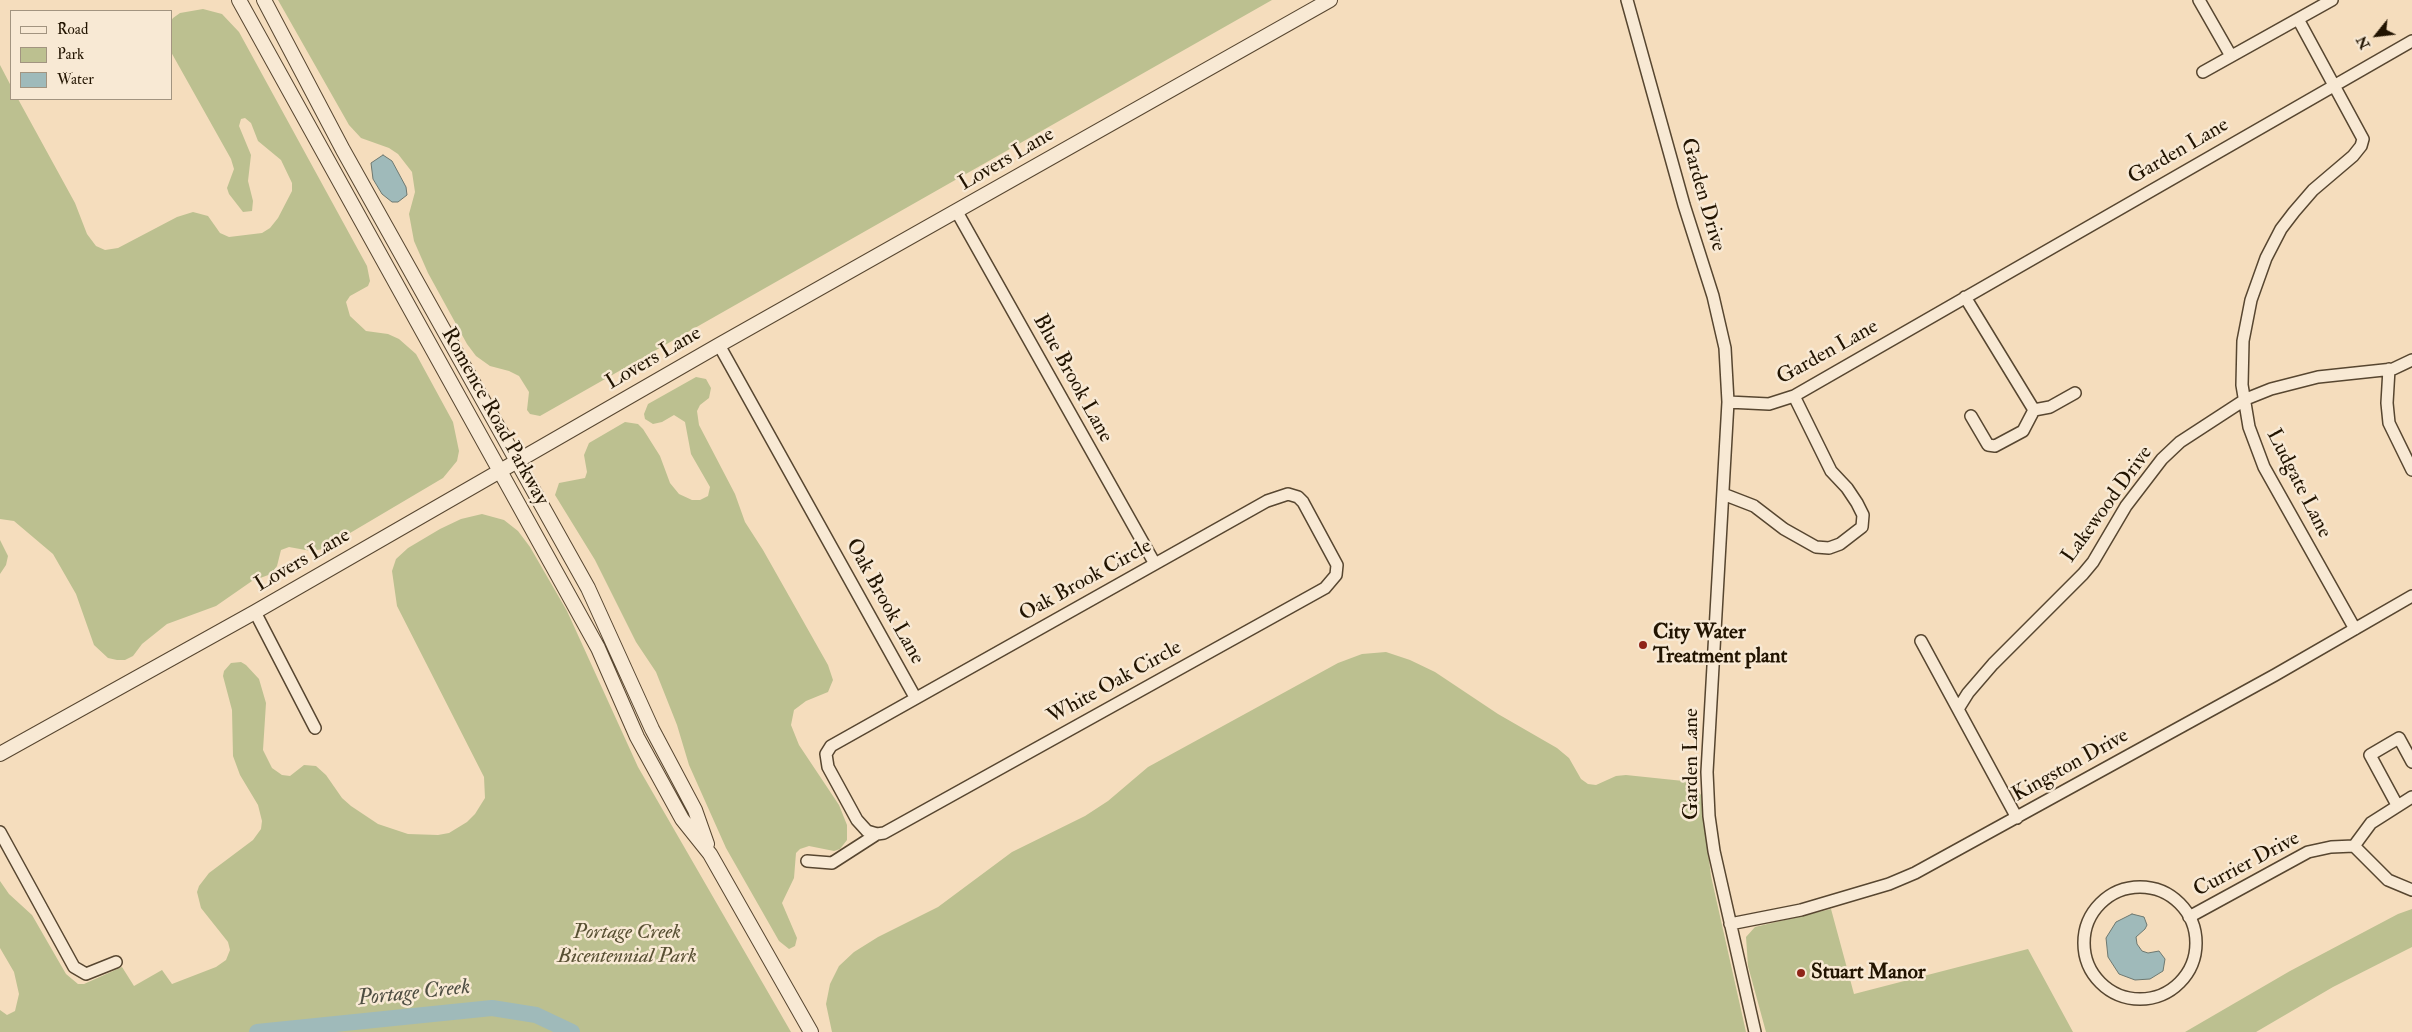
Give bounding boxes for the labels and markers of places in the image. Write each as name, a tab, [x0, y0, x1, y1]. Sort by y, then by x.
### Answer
place label: City Water Treatment plant	[1653, 620, 1787, 670]
marker: City Water Treatment plant	[1637, 639, 1649, 651]
place label: Stuart Manor	[1811, 960, 1926, 986]
marker: Stuart Manor	[1795, 967, 1807, 979]

